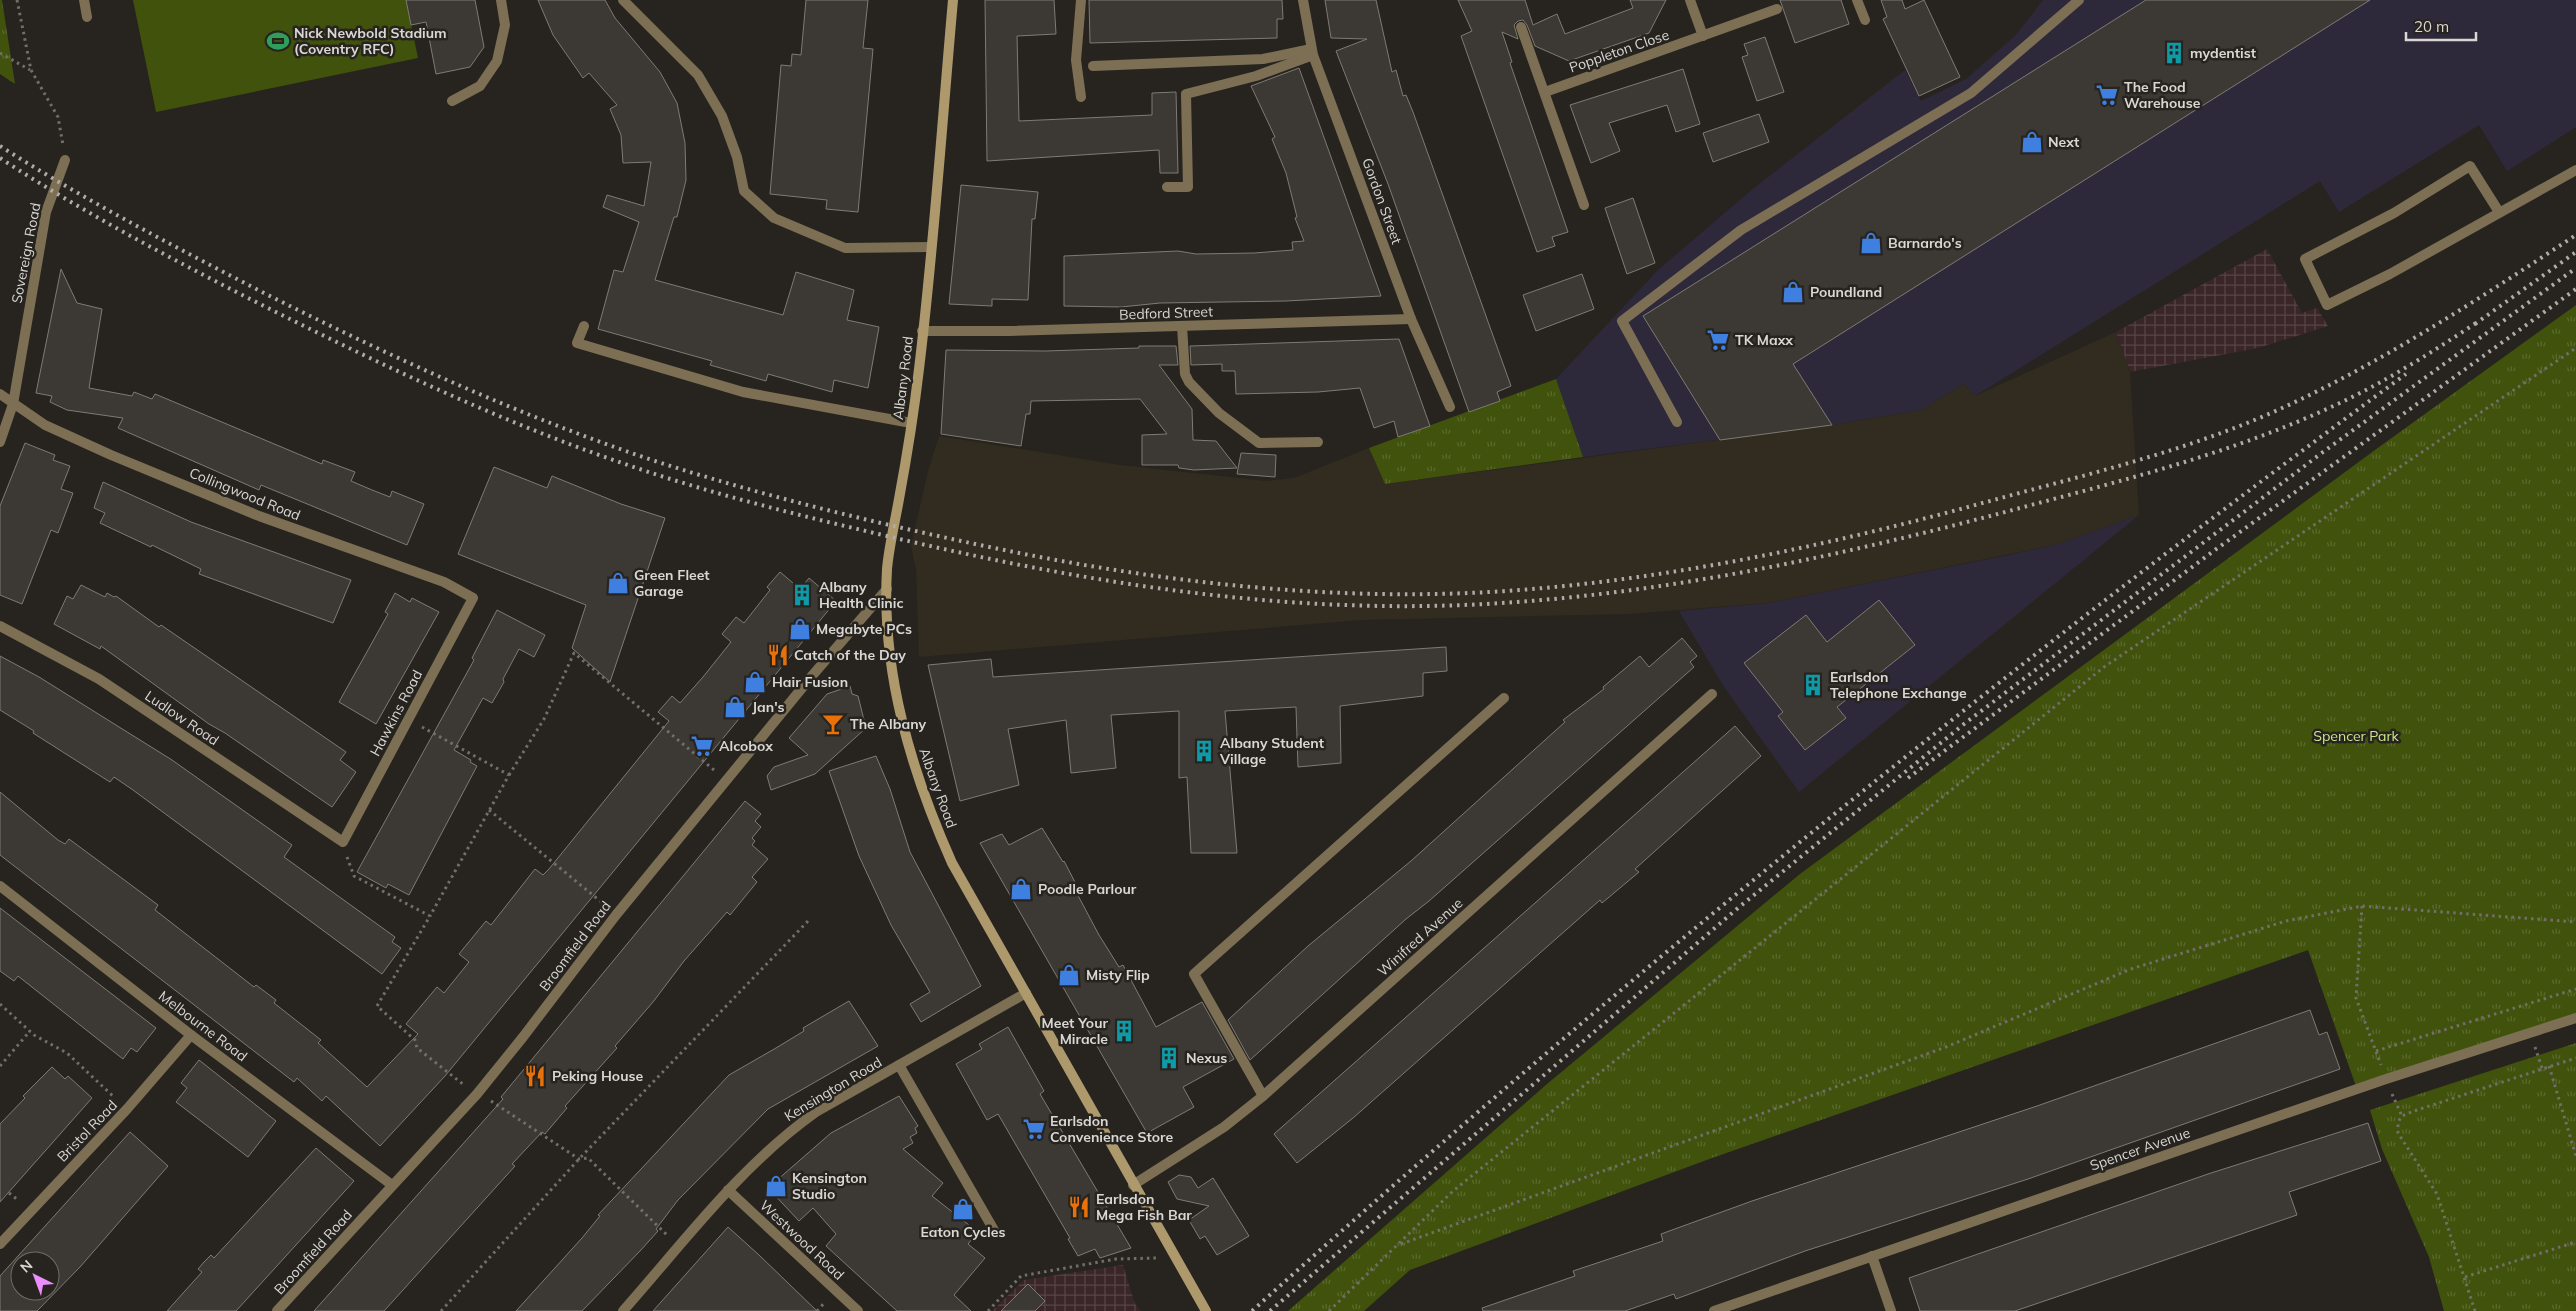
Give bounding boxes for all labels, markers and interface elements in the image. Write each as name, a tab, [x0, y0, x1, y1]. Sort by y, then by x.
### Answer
scale bar	[2406, 10, 2476, 42]
text: 20 m	[2414, 17, 2449, 36]
place label: Nick Newbold Stadium (Coventry RFC)	[294, 24, 447, 58]
street label: Poppleton Close	[1567, 25, 1671, 77]
sports icon: Nick Newbold Stadium (Coventry RFC)	[265, 28, 291, 54]
building icon: mydentist	[2161, 40, 2187, 66]
place label: mydentist	[2190, 44, 2257, 62]
place label: The Food Warehouse	[2124, 78, 2201, 112]
supermarket icon: The Food Warehouse	[2094, 82, 2120, 108]
shop icon: Next	[2019, 129, 2045, 155]
place label: Next	[2048, 133, 2080, 151]
street label: Gordon Street	[1358, 156, 1406, 247]
street label: Sovereign Road	[7, 201, 45, 305]
shop icon: Barnardo's	[1858, 230, 1884, 256]
place label: Barnardo's	[1888, 234, 1962, 252]
shop icon: Poundland	[1780, 279, 1806, 305]
place label: Poundland	[1810, 283, 1882, 301]
street label: Bedford Street	[1119, 302, 1213, 324]
supermarket icon: TK Maxx	[1705, 327, 1731, 353]
place label: TK Maxx	[1735, 331, 1793, 349]
street label: Albany Road	[889, 335, 917, 421]
street label: Collingwood Road	[187, 464, 303, 524]
place label: Green Fleet Garage	[634, 566, 710, 600]
shop icon: Green Fleet Garage	[605, 570, 631, 596]
place label: Albany Health Clinic	[819, 578, 903, 612]
building icon: Albany Health Clinic	[789, 582, 815, 608]
shop icon: Megabyte PCs	[787, 616, 813, 642]
place label: Megabyte PCs	[816, 620, 912, 638]
restaurant icon: Catch of the Day	[765, 642, 791, 668]
place label: Catch of the Day	[794, 646, 906, 664]
street label: Hawkins Road	[366, 667, 426, 759]
place label: Earlsdon Telephone Exchange	[1830, 668, 1967, 702]
shop icon: Hair Fusion	[742, 669, 768, 695]
building icon: Earlsdon Telephone Exchange	[1800, 672, 1826, 698]
place label: Hair Fusion	[772, 673, 848, 691]
street label: Ludlow Road	[142, 687, 222, 749]
shop icon: Jan's	[722, 694, 748, 720]
place label: Jan's	[752, 698, 785, 716]
bar icon: The Albany	[820, 711, 846, 737]
place label: The Albany	[850, 715, 927, 733]
park label: Spencer Park	[2313, 727, 2400, 745]
supermarket icon: Alcobox	[689, 733, 715, 759]
place label: Albany Student Village	[1219, 734, 1325, 768]
place label: Alcobox	[719, 737, 773, 755]
building icon: Albany Student Village	[1191, 738, 1217, 764]
street label: Albany Road	[915, 745, 961, 831]
shop icon: Poodle Parlour	[1008, 876, 1034, 902]
place label: Poodle Parlour	[1038, 880, 1137, 898]
street label: Winifred Avenue	[1374, 894, 1466, 980]
street label: Broomfield Road	[535, 897, 615, 995]
shop icon: Misty Flip	[1056, 962, 1082, 988]
place label: Misty Flip	[1086, 966, 1150, 984]
street label: Melbourne Road	[155, 987, 251, 1065]
place label: Meet Your Miracle	[1042, 1014, 1108, 1048]
building icon: Meet Your Miracle	[1111, 1018, 1137, 1044]
building icon: Nexus	[1156, 1045, 1182, 1071]
place label: Nexus	[1186, 1049, 1227, 1067]
street label: Kensington Road	[781, 1053, 885, 1125]
restaurant icon: Peking House	[522, 1063, 548, 1089]
place label: Peking House	[552, 1067, 643, 1085]
street label: Bristol Road	[53, 1096, 121, 1166]
place label: Earlsdon Convenience Store	[1050, 1112, 1173, 1146]
supermarket icon: Earlsdon Convenience Store	[1021, 1116, 1047, 1142]
street label: Spencer Avenue	[2087, 1123, 2193, 1175]
place label: Kensington Studio	[792, 1169, 867, 1203]
shop icon: Kensington Studio	[763, 1173, 789, 1199]
place label: Earlsdon Mega Fish Bar	[1096, 1190, 1192, 1224]
restaurant icon: Earlsdon Mega Fish Bar	[1066, 1194, 1092, 1220]
street label: Westwood Road	[756, 1196, 848, 1284]
shop icon: Eaton Cycles	[950, 1196, 976, 1222]
street label: Broomfield Road	[270, 1206, 356, 1298]
place label: Eaton Cycles	[921, 1223, 1005, 1241]
north arrow	[10, 1251, 60, 1301]
text: N	[16, 1256, 36, 1277]

